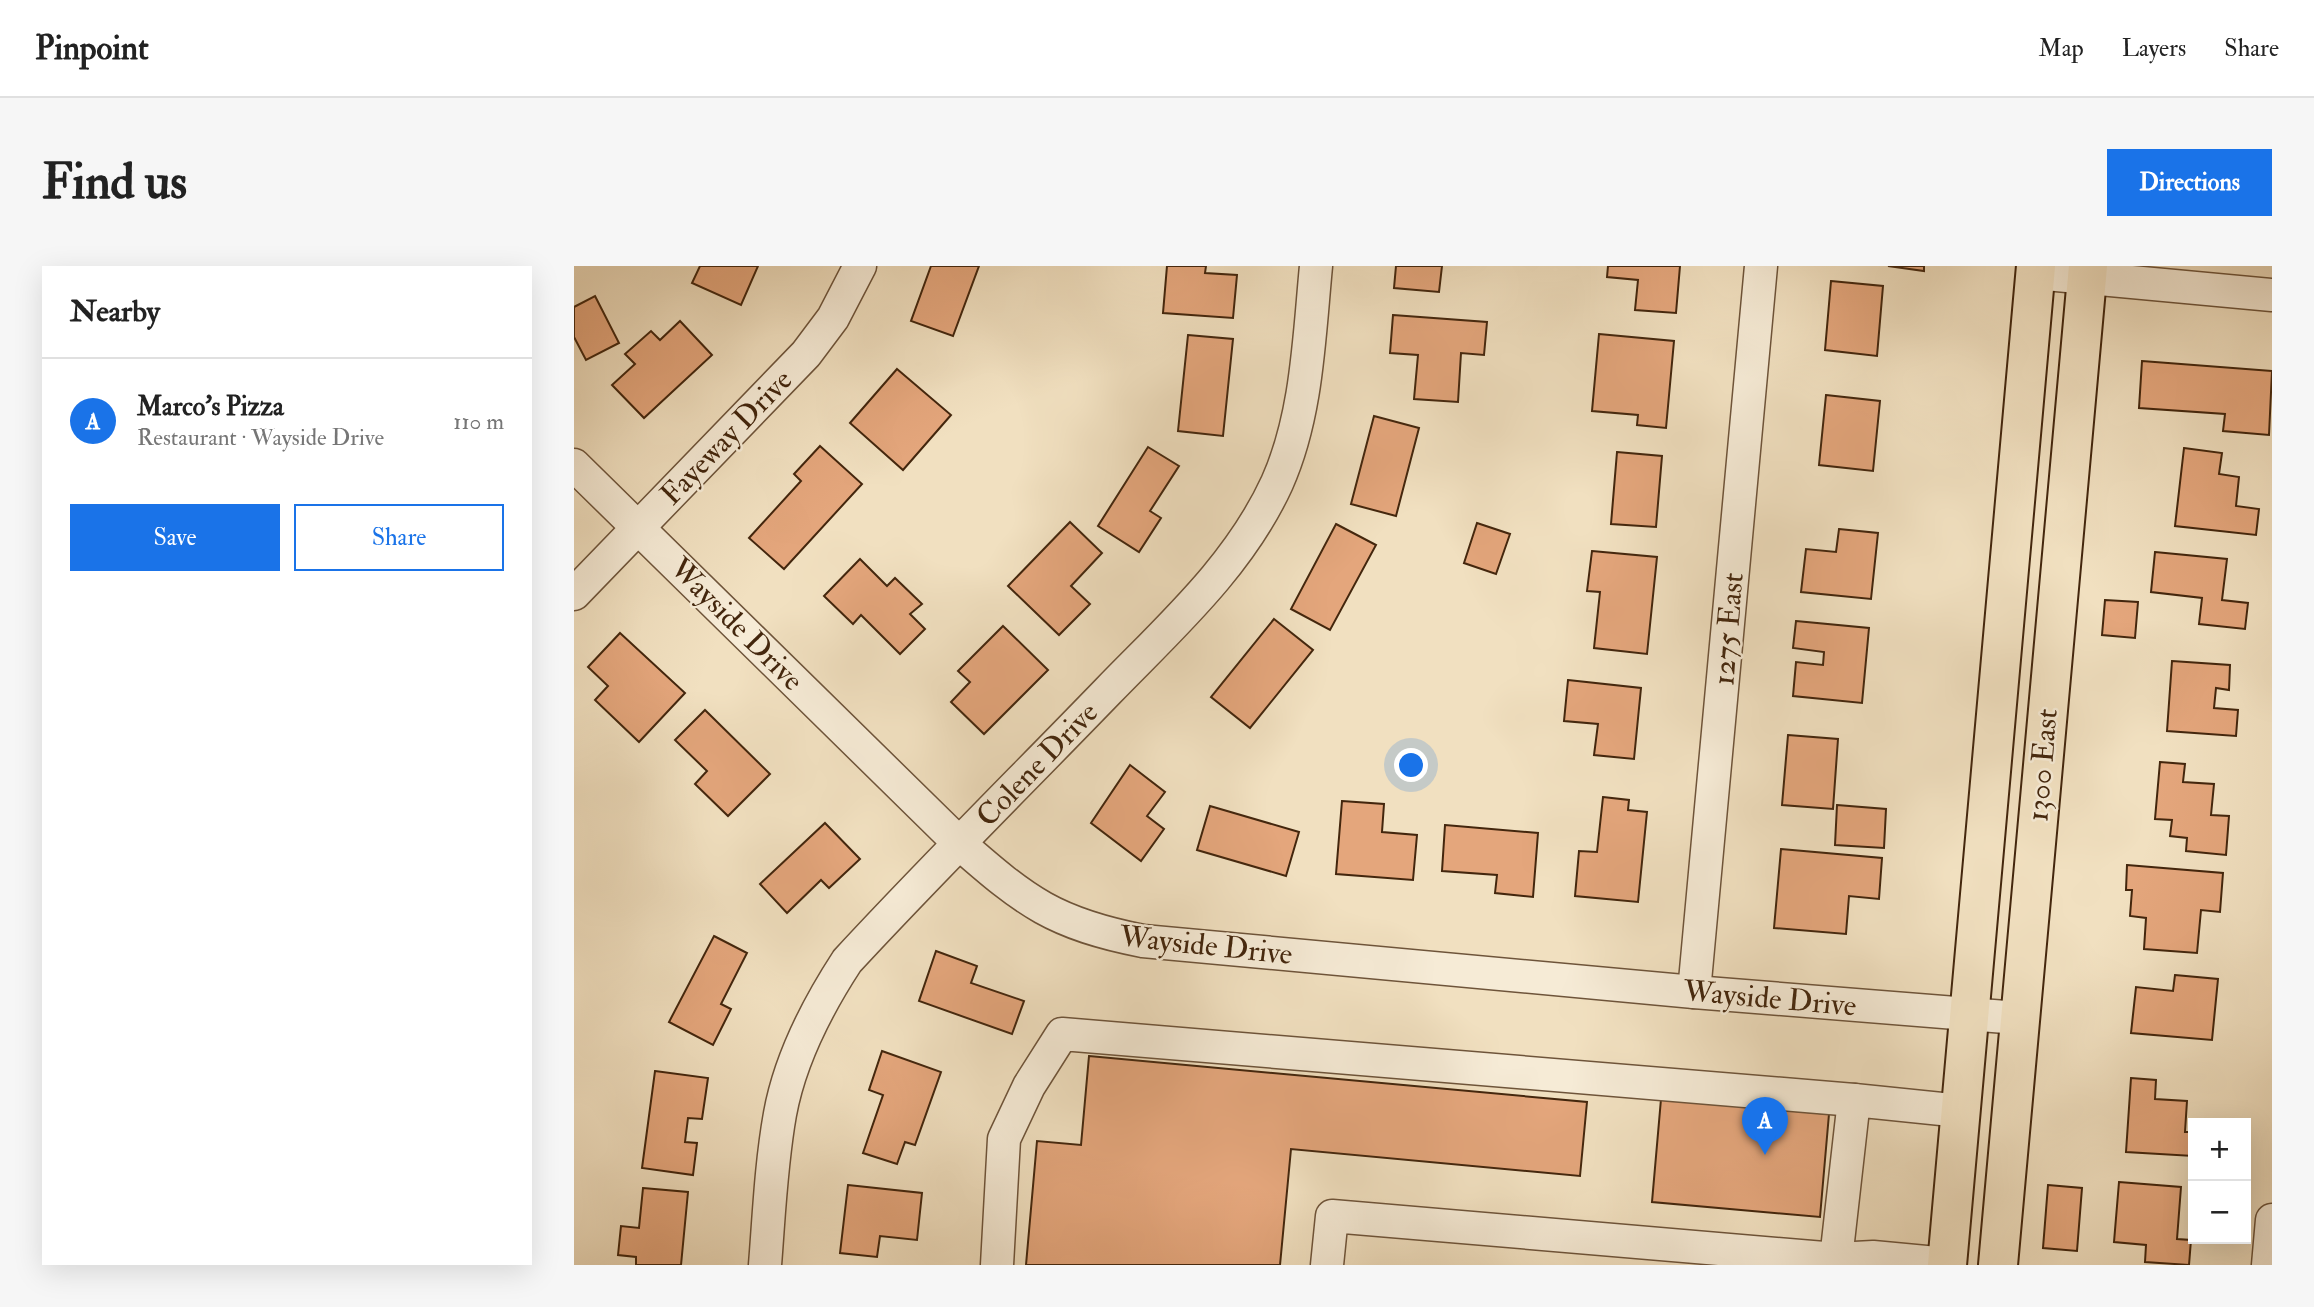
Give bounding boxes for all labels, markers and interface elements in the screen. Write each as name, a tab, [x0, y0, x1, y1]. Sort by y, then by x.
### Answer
text: Pinpoint	[35, 28, 149, 69]
text: Map	[2039, 33, 2084, 64]
text: Layers	[2122, 33, 2186, 64]
text: Share	[2224, 33, 2279, 64]
button: Directions	[2107, 149, 2272, 216]
text: Find us	[42, 152, 187, 213]
text: Nearby	[70, 293, 160, 330]
street label: Fayeway Drive	[653, 362, 800, 513]
text: Marco's Pizza	[137, 391, 284, 423]
text: A	[86, 407, 100, 436]
text: 110 m	[453, 407, 504, 436]
text: Restaurant · Wayside Drive	[137, 423, 384, 452]
button: Save	[70, 504, 280, 571]
button: Share	[294, 504, 504, 571]
street label: Wayside Drive	[661, 549, 811, 699]
street label: 1275 East	[1705, 571, 1752, 687]
street label: Colene Drive	[969, 694, 1106, 835]
street label: 1300 East	[2019, 707, 2066, 823]
your location	[1394, 748, 1428, 782]
street label: Wayside Drive	[1117, 918, 1294, 973]
street label: Wayside Drive	[1681, 972, 1858, 1024]
pin: A	[1742, 1097, 1788, 1155]
map controls	[2188, 1118, 2251, 1244]
button: +	[2188, 1118, 2251, 1181]
button: −	[2188, 1181, 2251, 1244]

